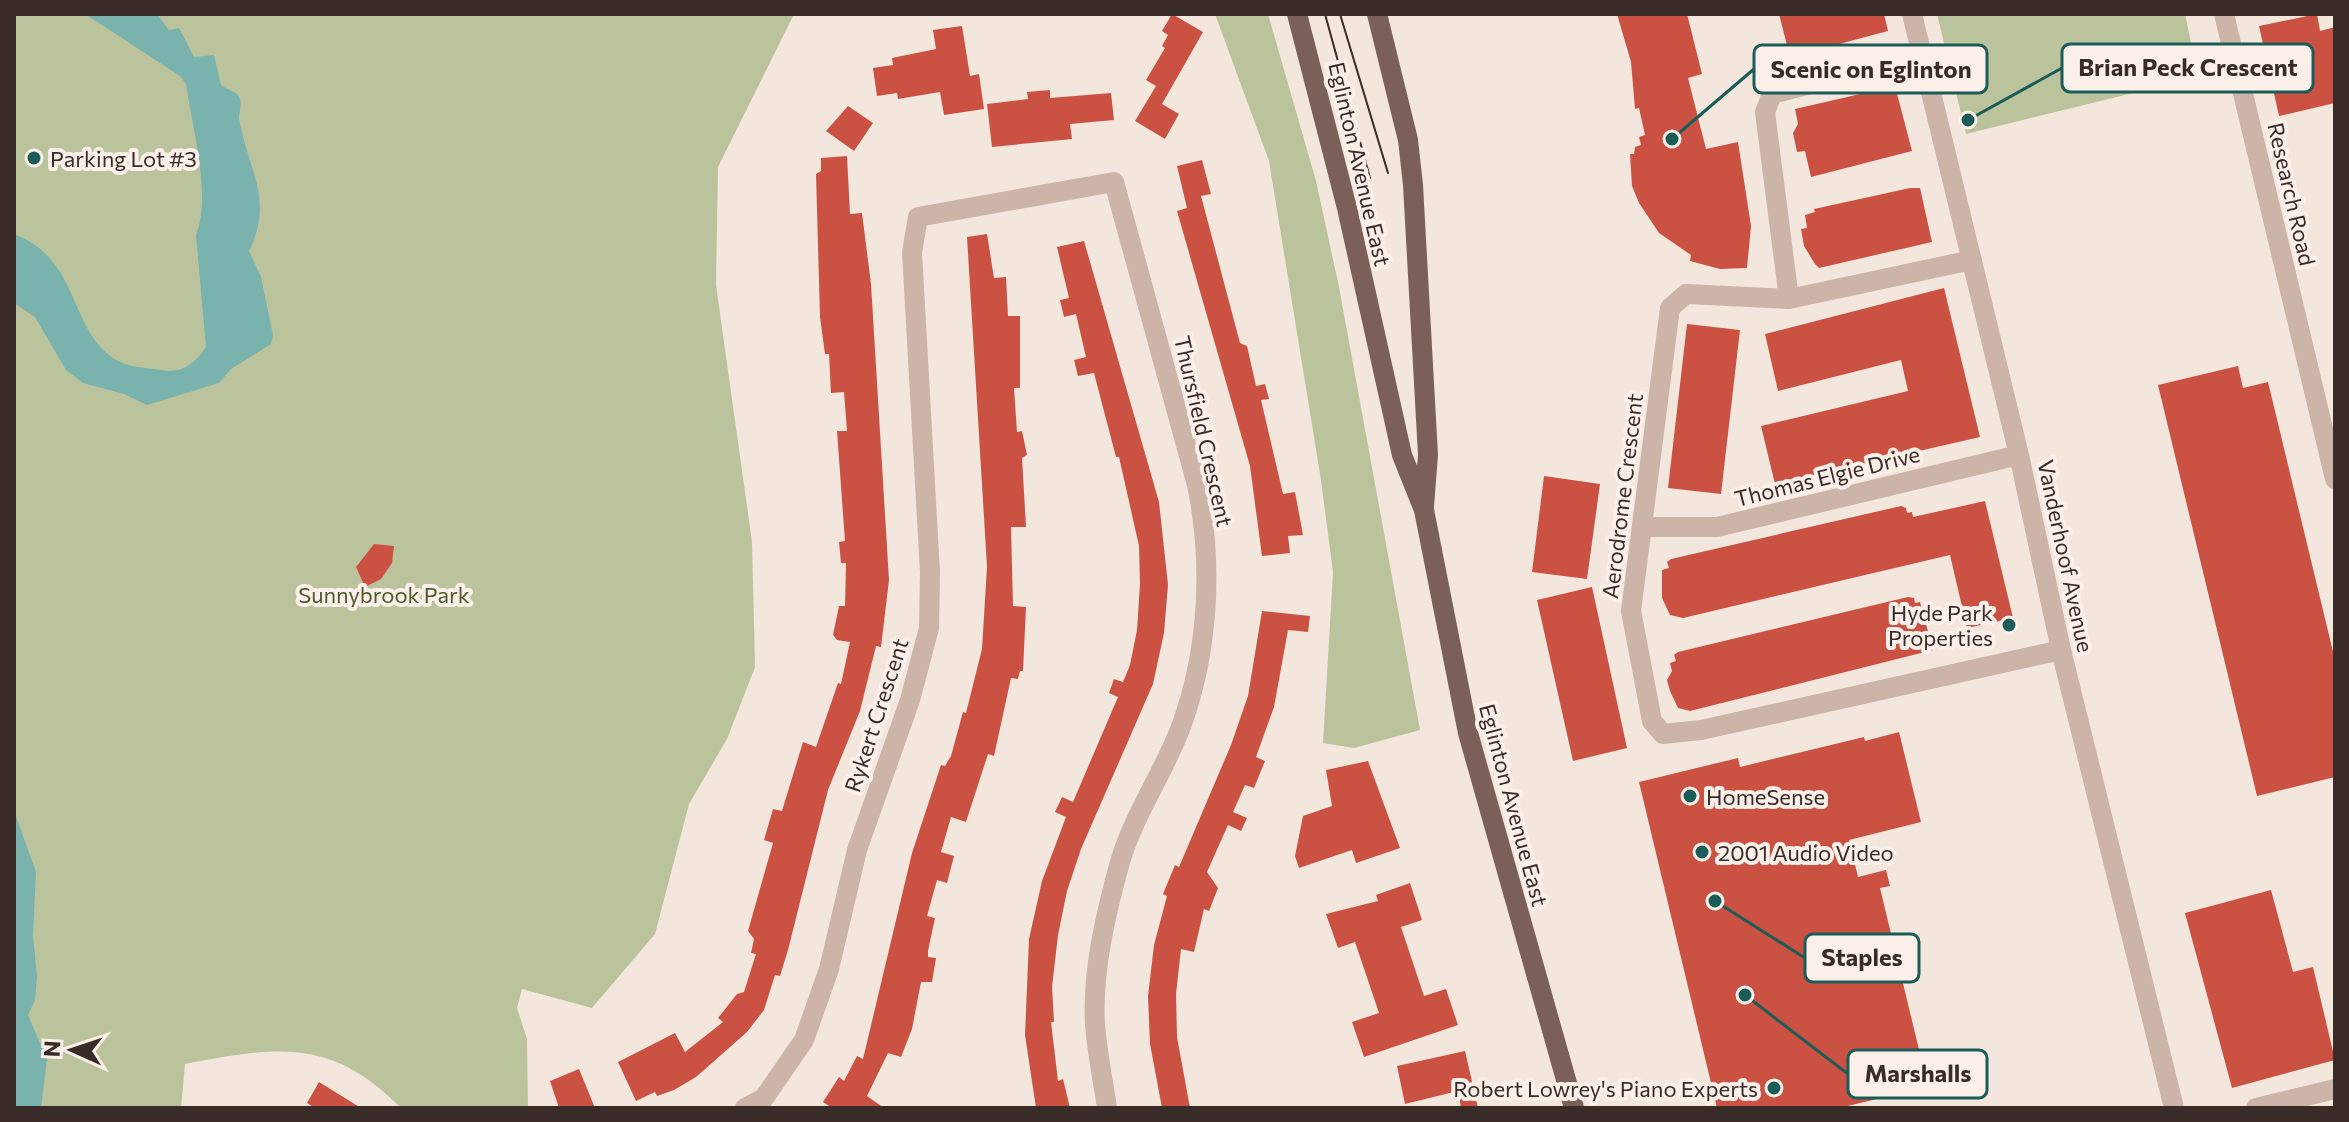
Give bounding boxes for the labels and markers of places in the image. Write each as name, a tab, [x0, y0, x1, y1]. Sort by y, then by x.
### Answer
callout: Brian Peck Crescent	[2062, 44, 2313, 92]
callout: Scenic on Eglinton	[1754, 45, 1987, 93]
place label: Parking Lot #3	[50, 145, 197, 172]
marker: Parking Lot #3	[25, 149, 43, 167]
place label: Hyde Park Properties	[1888, 599, 1993, 651]
marker: Hyde Park Properties	[2000, 616, 2018, 634]
place label: HomeSense	[1706, 783, 1825, 810]
marker: HomeSense	[1681, 787, 1699, 805]
place label: 2001 Audio Video	[1718, 839, 1894, 866]
marker: 2001 Audio Video	[1693, 843, 1711, 861]
callout: Staples	[1805, 934, 1919, 982]
callout: Marshalls	[1848, 1050, 1987, 1098]
place label: Robert Lowrey's Piano Experts	[1453, 1075, 1758, 1102]
marker: Robert Lowrey's Piano Experts	[1765, 1079, 1783, 1097]

